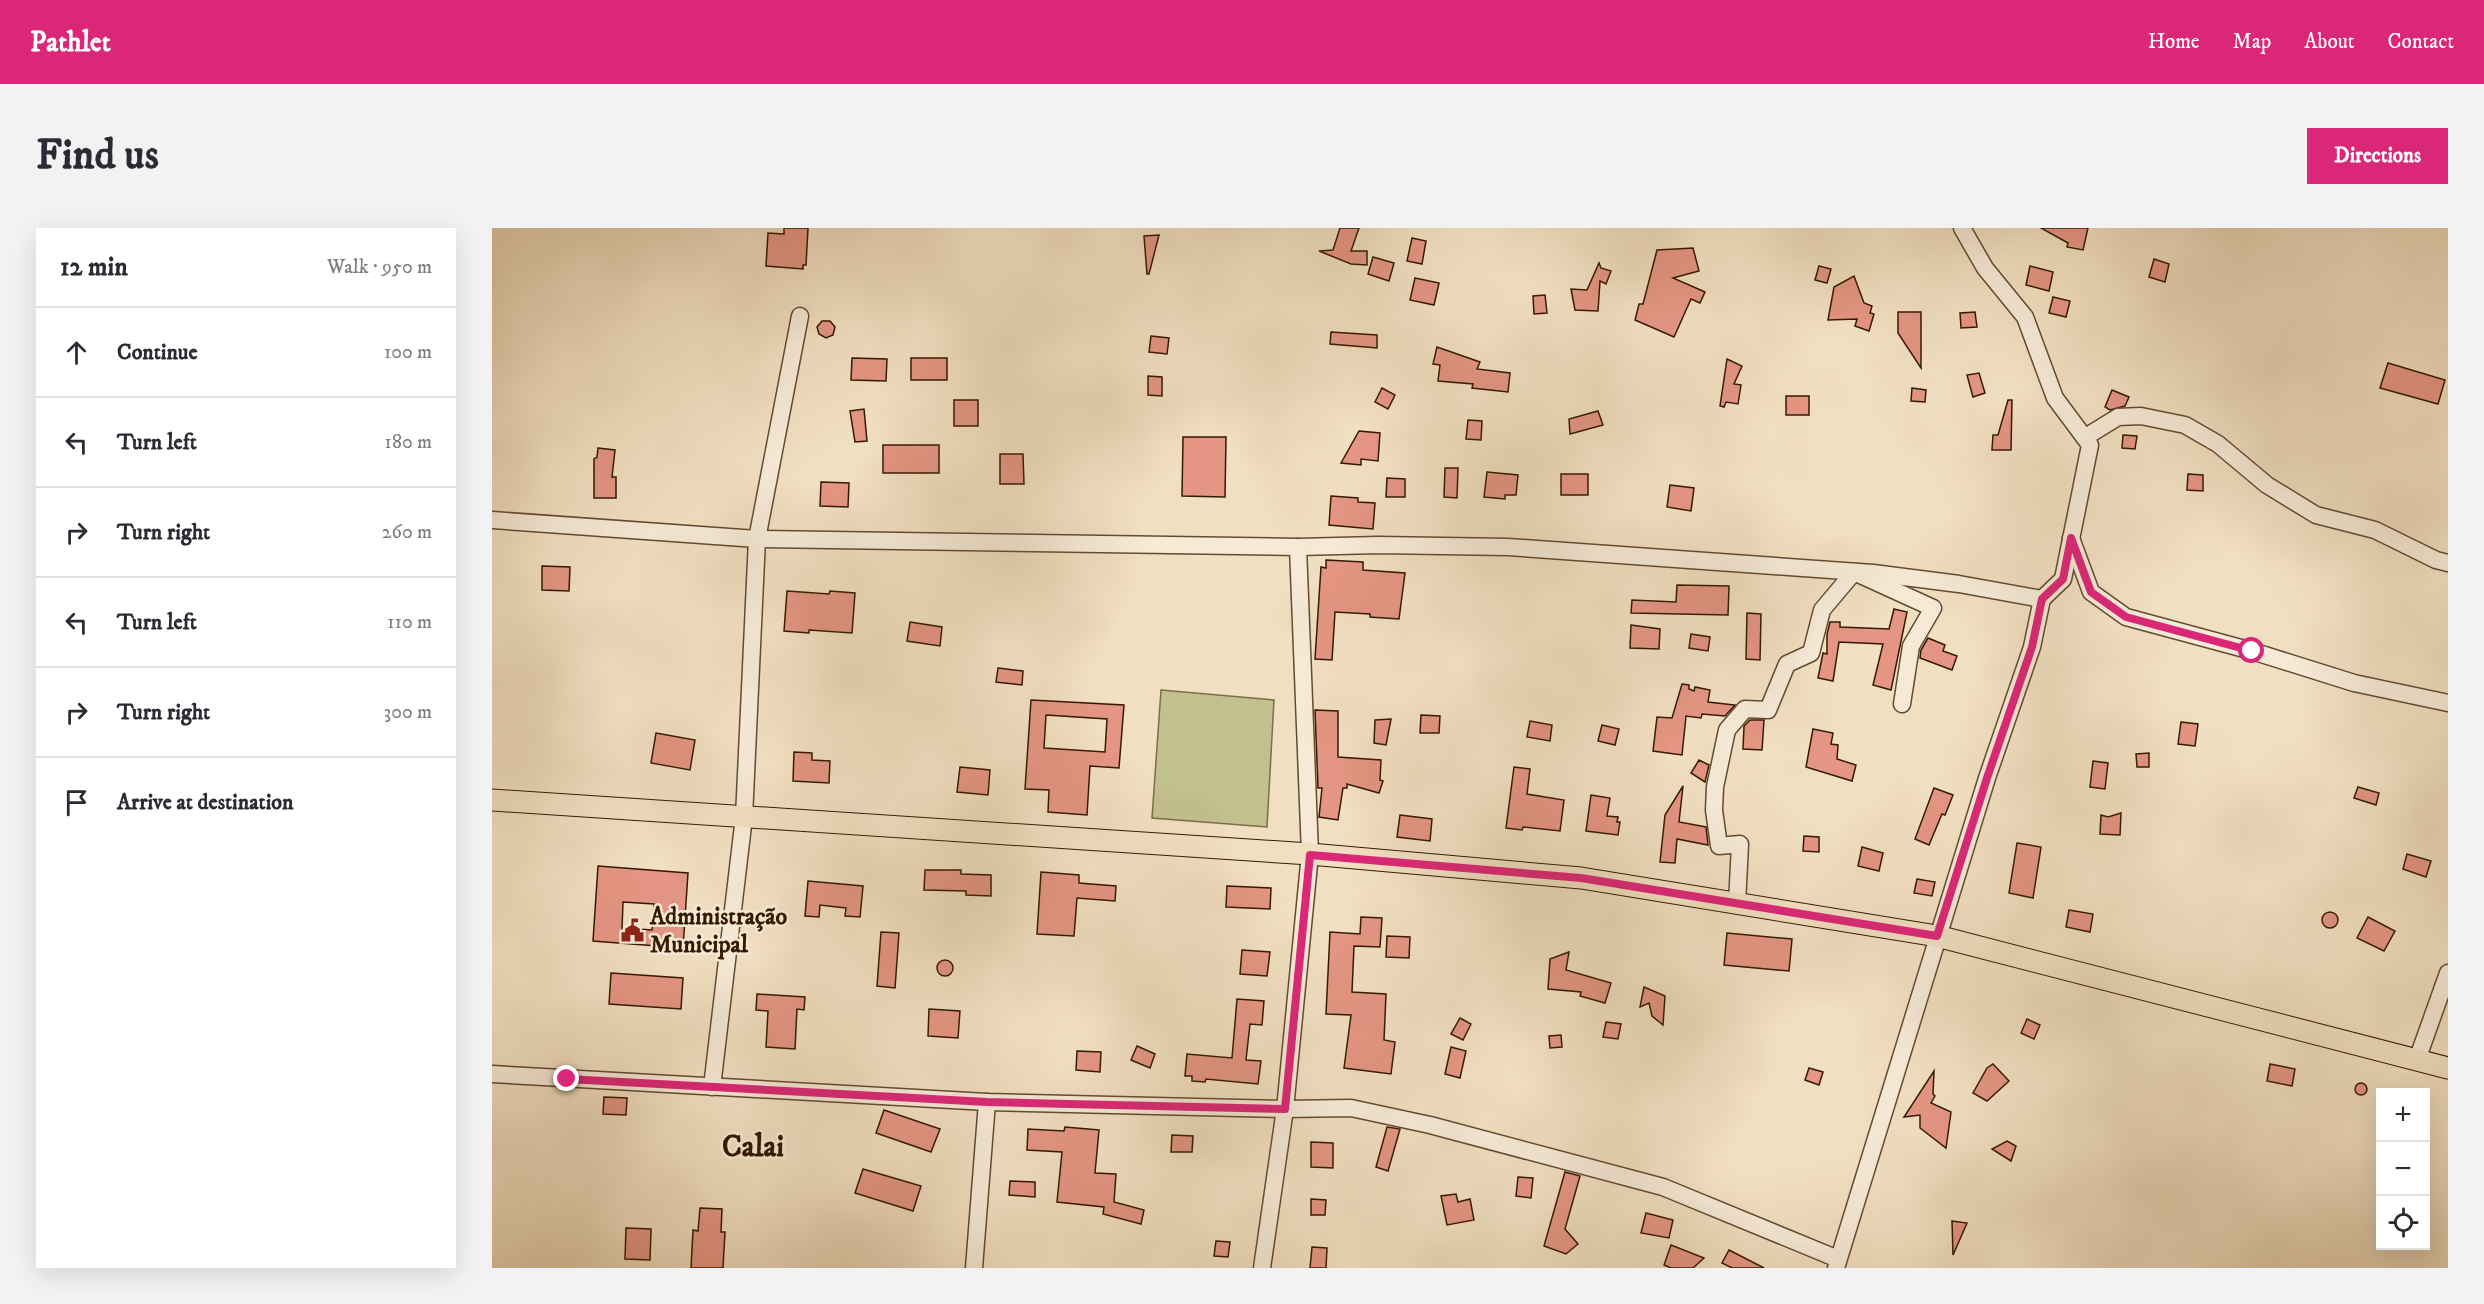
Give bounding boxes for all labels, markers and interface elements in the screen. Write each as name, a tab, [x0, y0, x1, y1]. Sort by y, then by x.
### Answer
text: Pathlet	[30, 25, 111, 60]
text: Home	[2148, 29, 2200, 55]
text: Map	[2233, 29, 2271, 55]
text: About	[2304, 29, 2355, 55]
text: Contact	[2388, 29, 2454, 55]
button: Directions	[2307, 128, 2448, 184]
text: Find us	[36, 130, 159, 182]
text: 12 min	[60, 251, 128, 284]
text: Walk · 950 m	[327, 255, 432, 280]
icon: ahead	[60, 336, 93, 369]
text: Continue	[117, 339, 198, 366]
text: 100 m	[384, 340, 432, 365]
icon: left	[60, 426, 93, 459]
text: Turn left	[117, 429, 197, 456]
text: 180 m	[385, 430, 432, 455]
icon: right	[60, 516, 93, 549]
text: Turn right	[117, 519, 210, 546]
text: 260 m	[382, 520, 432, 545]
icon: left	[60, 606, 93, 639]
text: Turn left	[117, 609, 197, 636]
text: 110 m	[387, 610, 432, 635]
route start	[2238, 637, 2264, 663]
icon: right	[60, 696, 93, 729]
text: Turn right	[117, 699, 210, 726]
text: 300 m	[384, 700, 432, 725]
icon: arrive	[60, 786, 93, 819]
text: Arrive at destination	[117, 789, 294, 816]
place label: Administração Municipal	[649, 902, 788, 960]
public building icon: Administração Municipal	[619, 918, 645, 944]
route end	[553, 1065, 579, 1091]
map controls	[2376, 1088, 2430, 1250]
button: +	[2376, 1088, 2430, 1142]
district label: Calai	[722, 1129, 784, 1166]
button: −	[2376, 1142, 2430, 1196]
button: locate	[2376, 1196, 2430, 1250]

